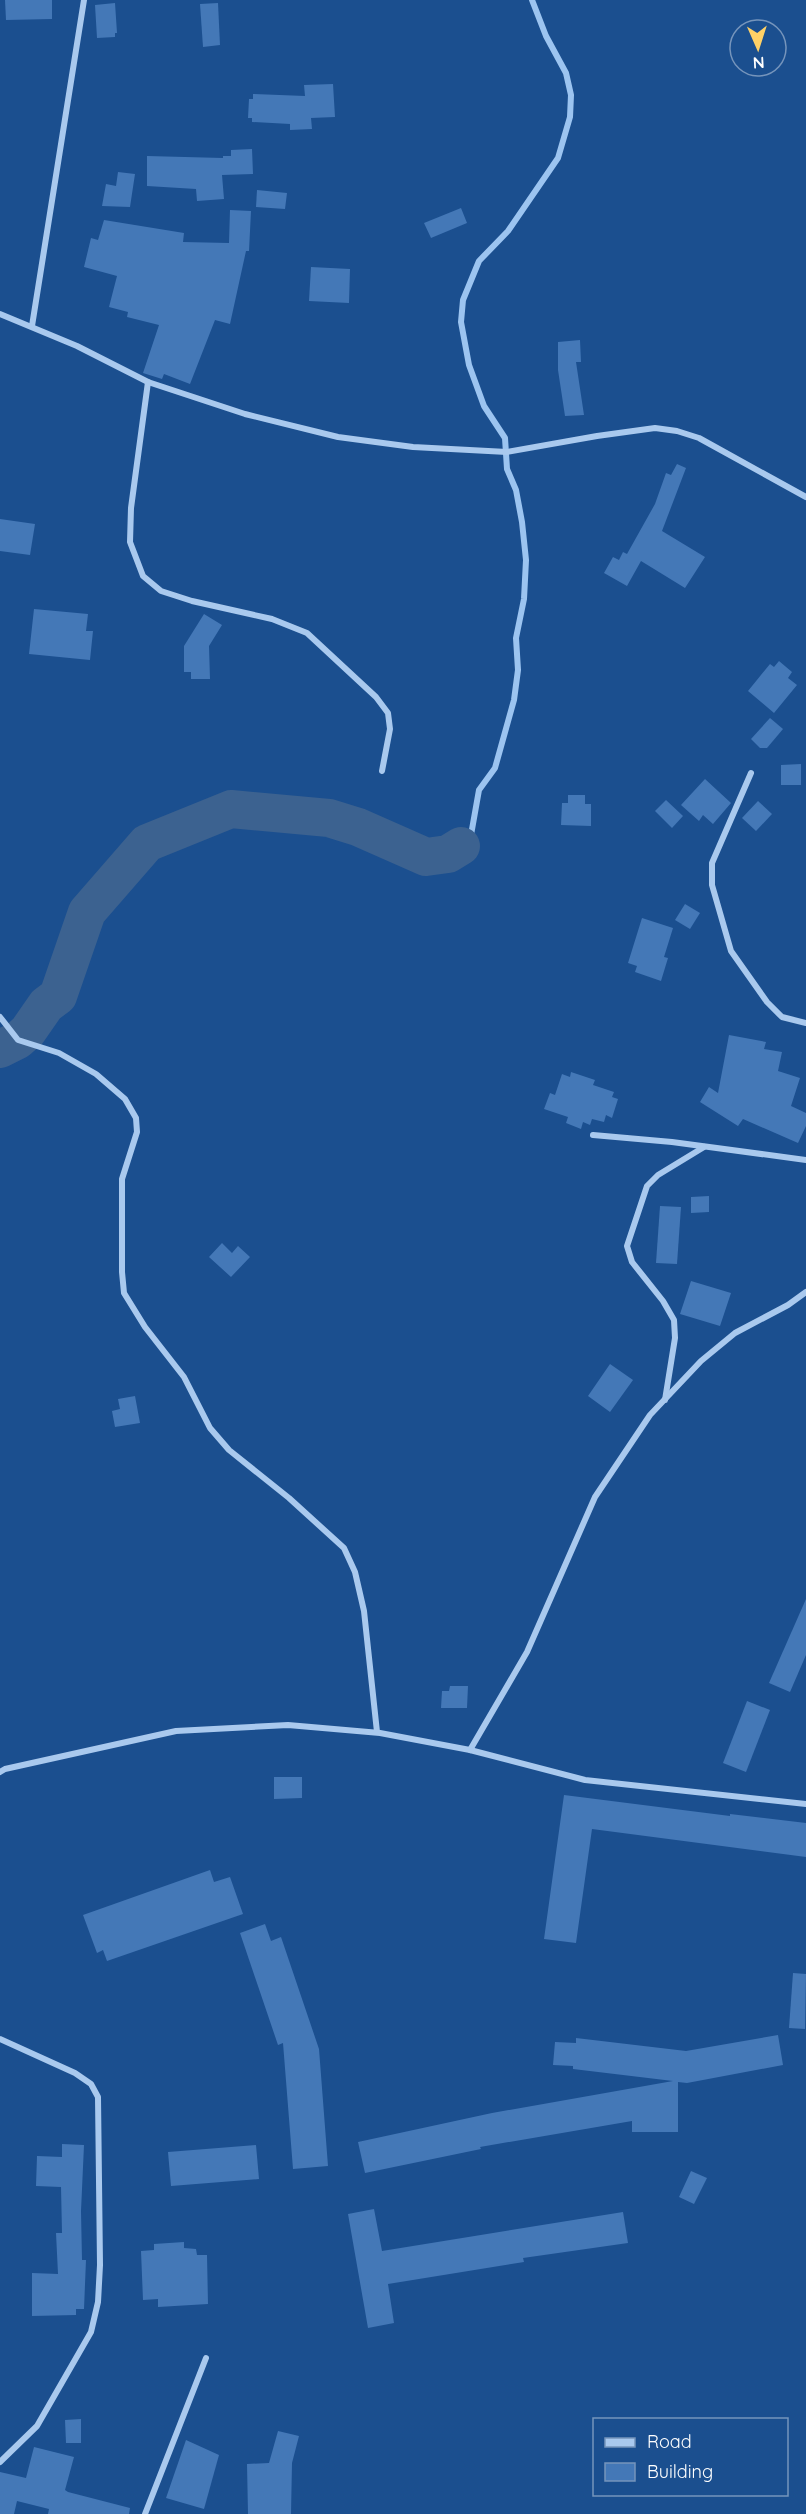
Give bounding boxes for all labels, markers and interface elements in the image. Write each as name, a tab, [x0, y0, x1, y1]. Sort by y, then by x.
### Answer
north arrow	[728, 18, 788, 78]
text: N	[752, 53, 765, 73]
legend	[593, 2418, 788, 2496]
text: Road	[647, 2430, 692, 2453]
text: Building	[647, 2460, 713, 2483]

